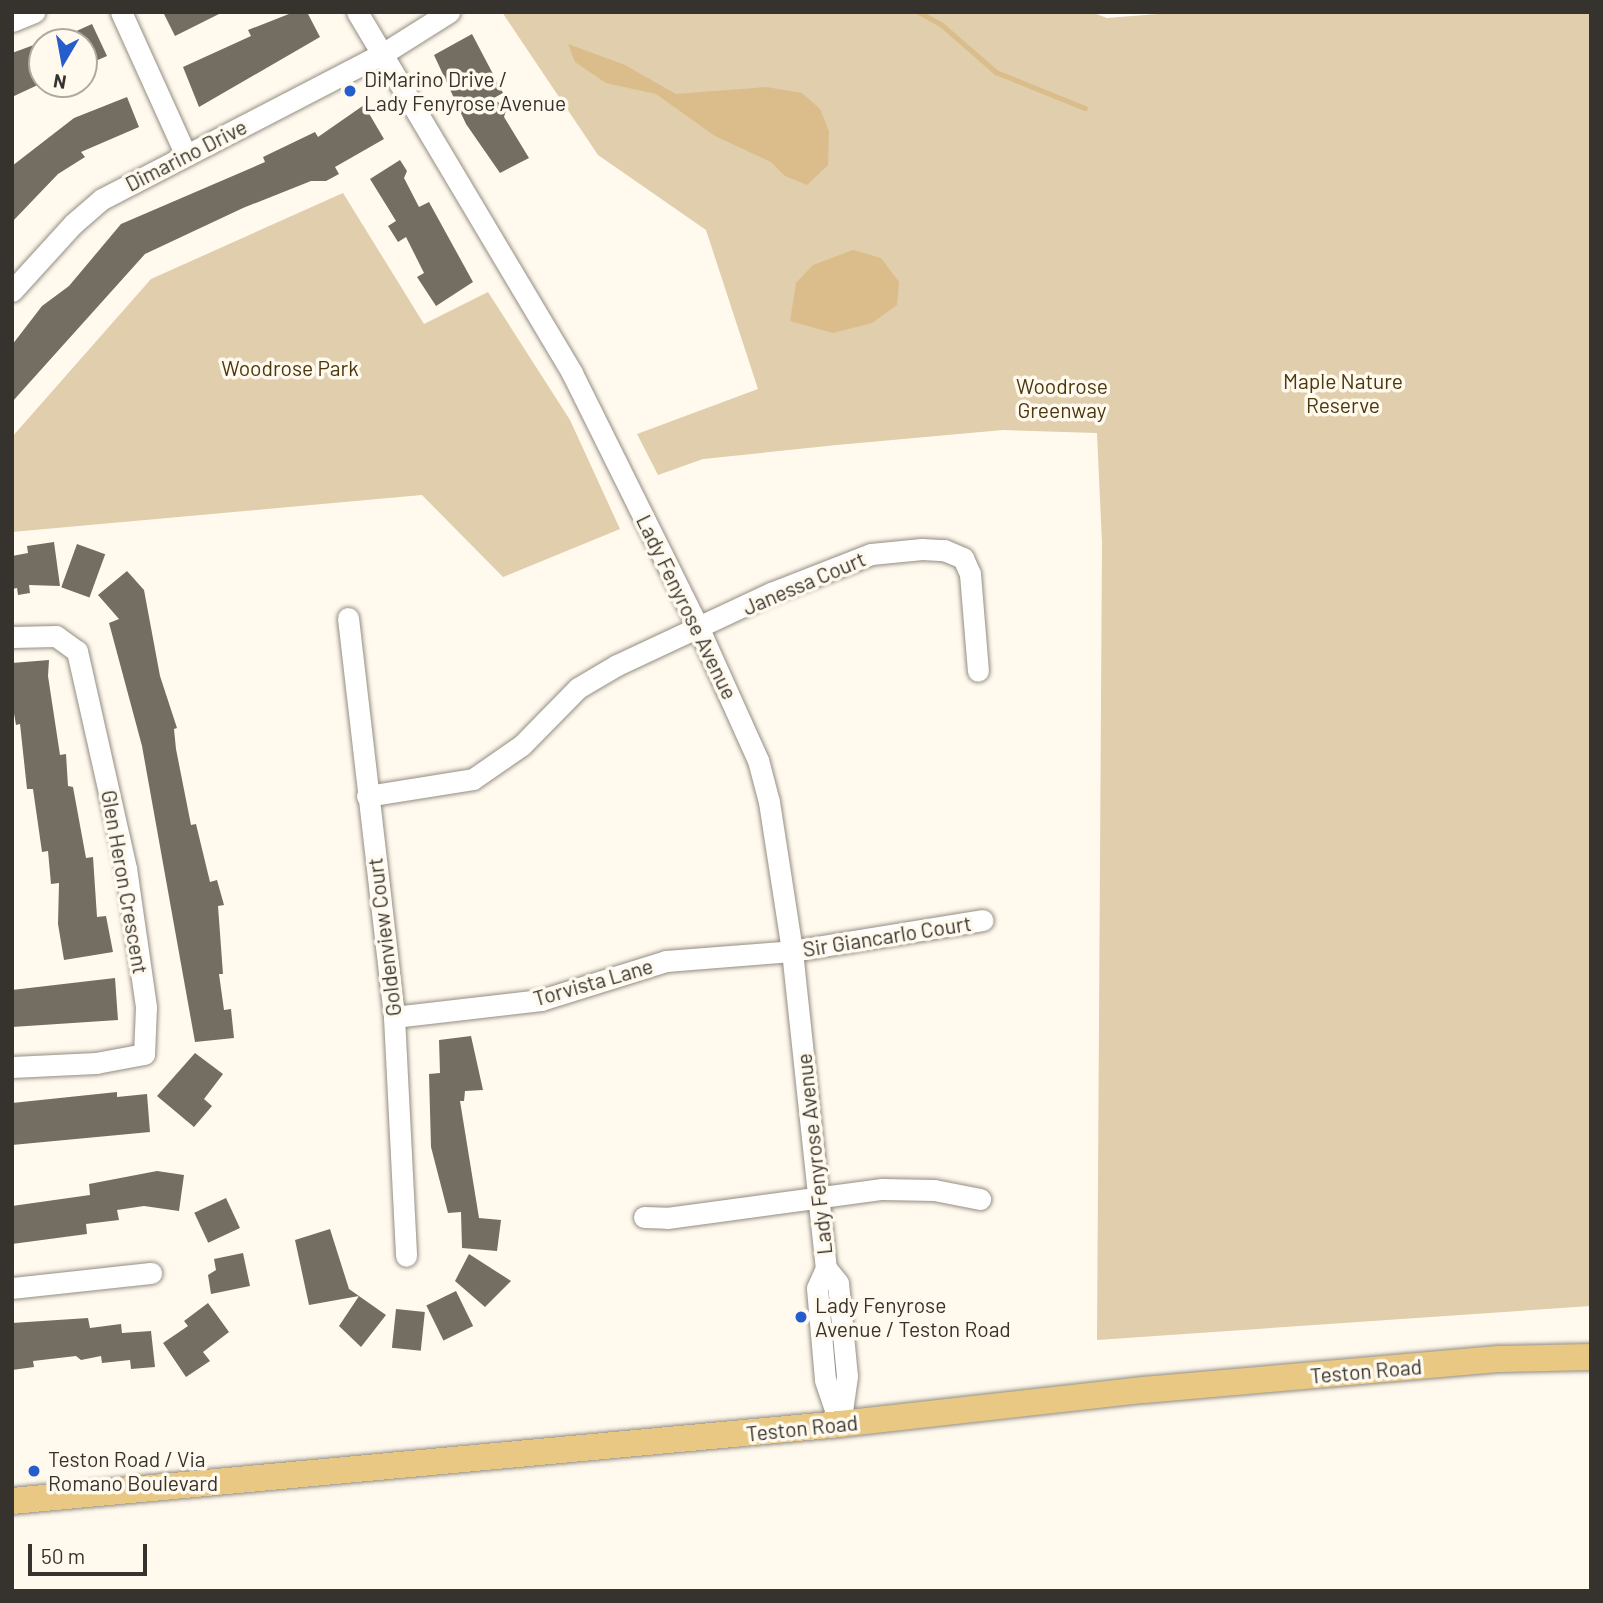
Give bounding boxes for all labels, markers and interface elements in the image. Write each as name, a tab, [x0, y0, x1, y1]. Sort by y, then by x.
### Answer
north arrow	[28, 28, 98, 98]
place label: DiMarino Drive / Lady Fenyrose Avenue	[364, 66, 566, 116]
text: N	[51, 70, 68, 95]
marker: DiMarino Drive / Lady Fenyrose Avenue	[342, 83, 358, 99]
street label: Dimarino Drive	[121, 114, 251, 196]
park label: Woodrose Park	[221, 355, 359, 381]
park label: Maple Nature Reserve	[1283, 368, 1403, 418]
park label: Woodrose Greenway	[1016, 373, 1108, 423]
street label: Lady Fenyrose Avenue	[631, 511, 743, 703]
street label: Janessa Court	[739, 546, 869, 620]
street label: Glen Heron Crescent	[96, 788, 154, 976]
street label: Goldenview Court	[362, 856, 406, 1018]
street label: Sir Giancarlo Court	[801, 910, 973, 962]
street label: Torvista Lane	[530, 953, 656, 1011]
street label: Lady Fenyrose Avenue	[791, 1052, 837, 1256]
place label: Lady Fenyrose Avenue / Teston Road	[815, 1292, 1011, 1342]
marker: Lady Fenyrose Avenue / Teston Road	[793, 1309, 809, 1325]
street label: Teston Road	[1309, 1354, 1423, 1388]
street label: Teston Road	[745, 1410, 859, 1446]
place label: Teston Road / Via Romano Boulevard	[48, 1446, 218, 1496]
marker: Teston Road / Via Romano Boulevard	[26, 1463, 42, 1479]
scale bar	[32, 1530, 150, 1574]
text: 50 m	[41, 1543, 85, 1568]

